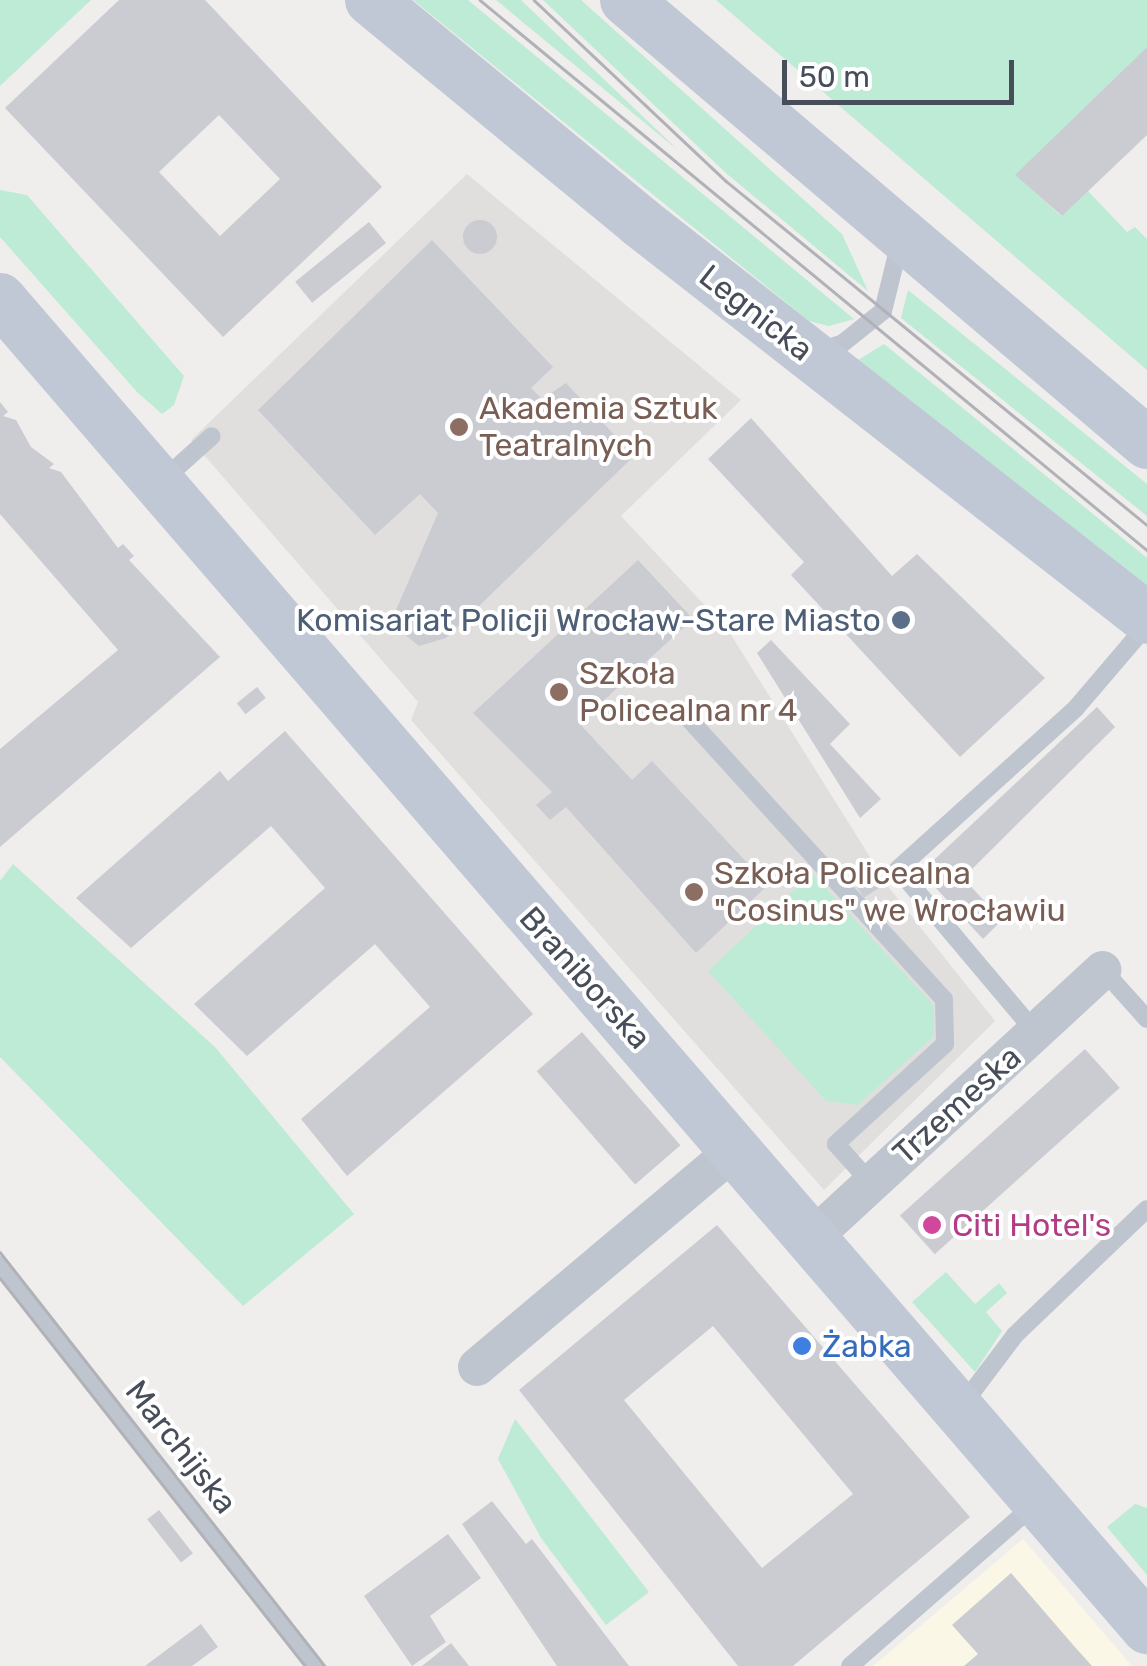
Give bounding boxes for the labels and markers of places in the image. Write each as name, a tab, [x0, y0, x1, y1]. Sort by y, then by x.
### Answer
place label: Akademia Sztuk Teatralnych	[479, 390, 717, 465]
marker: Akademia Sztuk Teatralnych	[448, 416, 470, 438]
place label: Komisariat Policji Wrocław-Stare Miasto	[295, 601, 881, 639]
marker: Komisariat Policji Wrocław-Stare Miasto	[890, 609, 912, 631]
place label: Szkoła Policealna nr 4	[579, 655, 798, 730]
marker: Szkoła Policealna nr 4	[548, 681, 570, 703]
place label: Szkoła Policealna "Cosinus" we Wrocławiu	[714, 855, 1067, 930]
marker: Szkoła Policealna "Cosinus" we Wrocławiu	[683, 881, 705, 903]
place label: Citi Hotel's	[952, 1206, 1111, 1244]
marker: Citi Hotel's	[921, 1214, 943, 1236]
place label: Żabka	[822, 1327, 912, 1365]
marker: Żabka	[791, 1335, 813, 1357]

